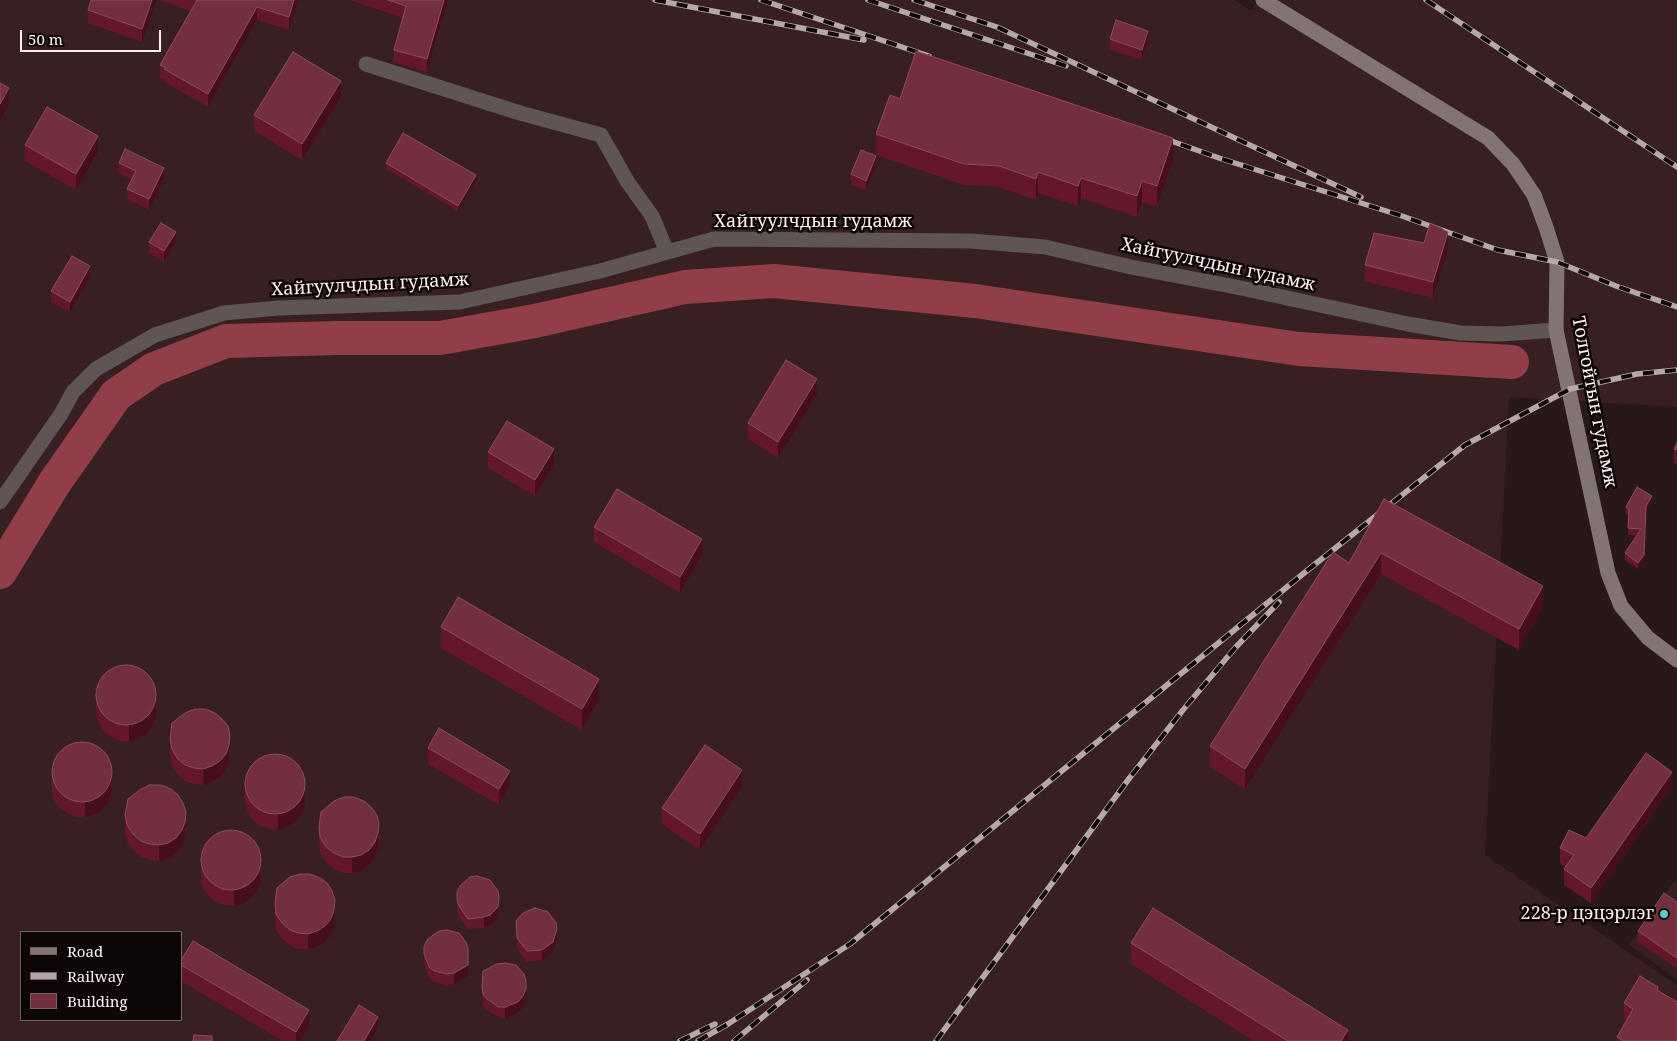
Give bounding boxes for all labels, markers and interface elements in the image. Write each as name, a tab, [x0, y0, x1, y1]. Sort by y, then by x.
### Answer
scale bar	[22, 20, 164, 52]
text: 50 m	[28, 29, 63, 49]
street label: Хайгуулчдын гудамж	[714, 211, 912, 233]
street label: Хайгуулчдын гудамж	[1119, 234, 1317, 296]
street label: Хайгуулчдын гудамж	[271, 269, 469, 301]
street label: Толгойтын гудамж	[1567, 314, 1621, 490]
place label: 228-р цэцэрлэг	[1521, 903, 1654, 925]
marker: 228-р цэцэрлэг	[1658, 908, 1670, 920]
legend	[20, 931, 182, 1021]
text: Road	[67, 941, 103, 961]
text: Railway	[67, 966, 124, 986]
text: Building	[67, 991, 128, 1011]

